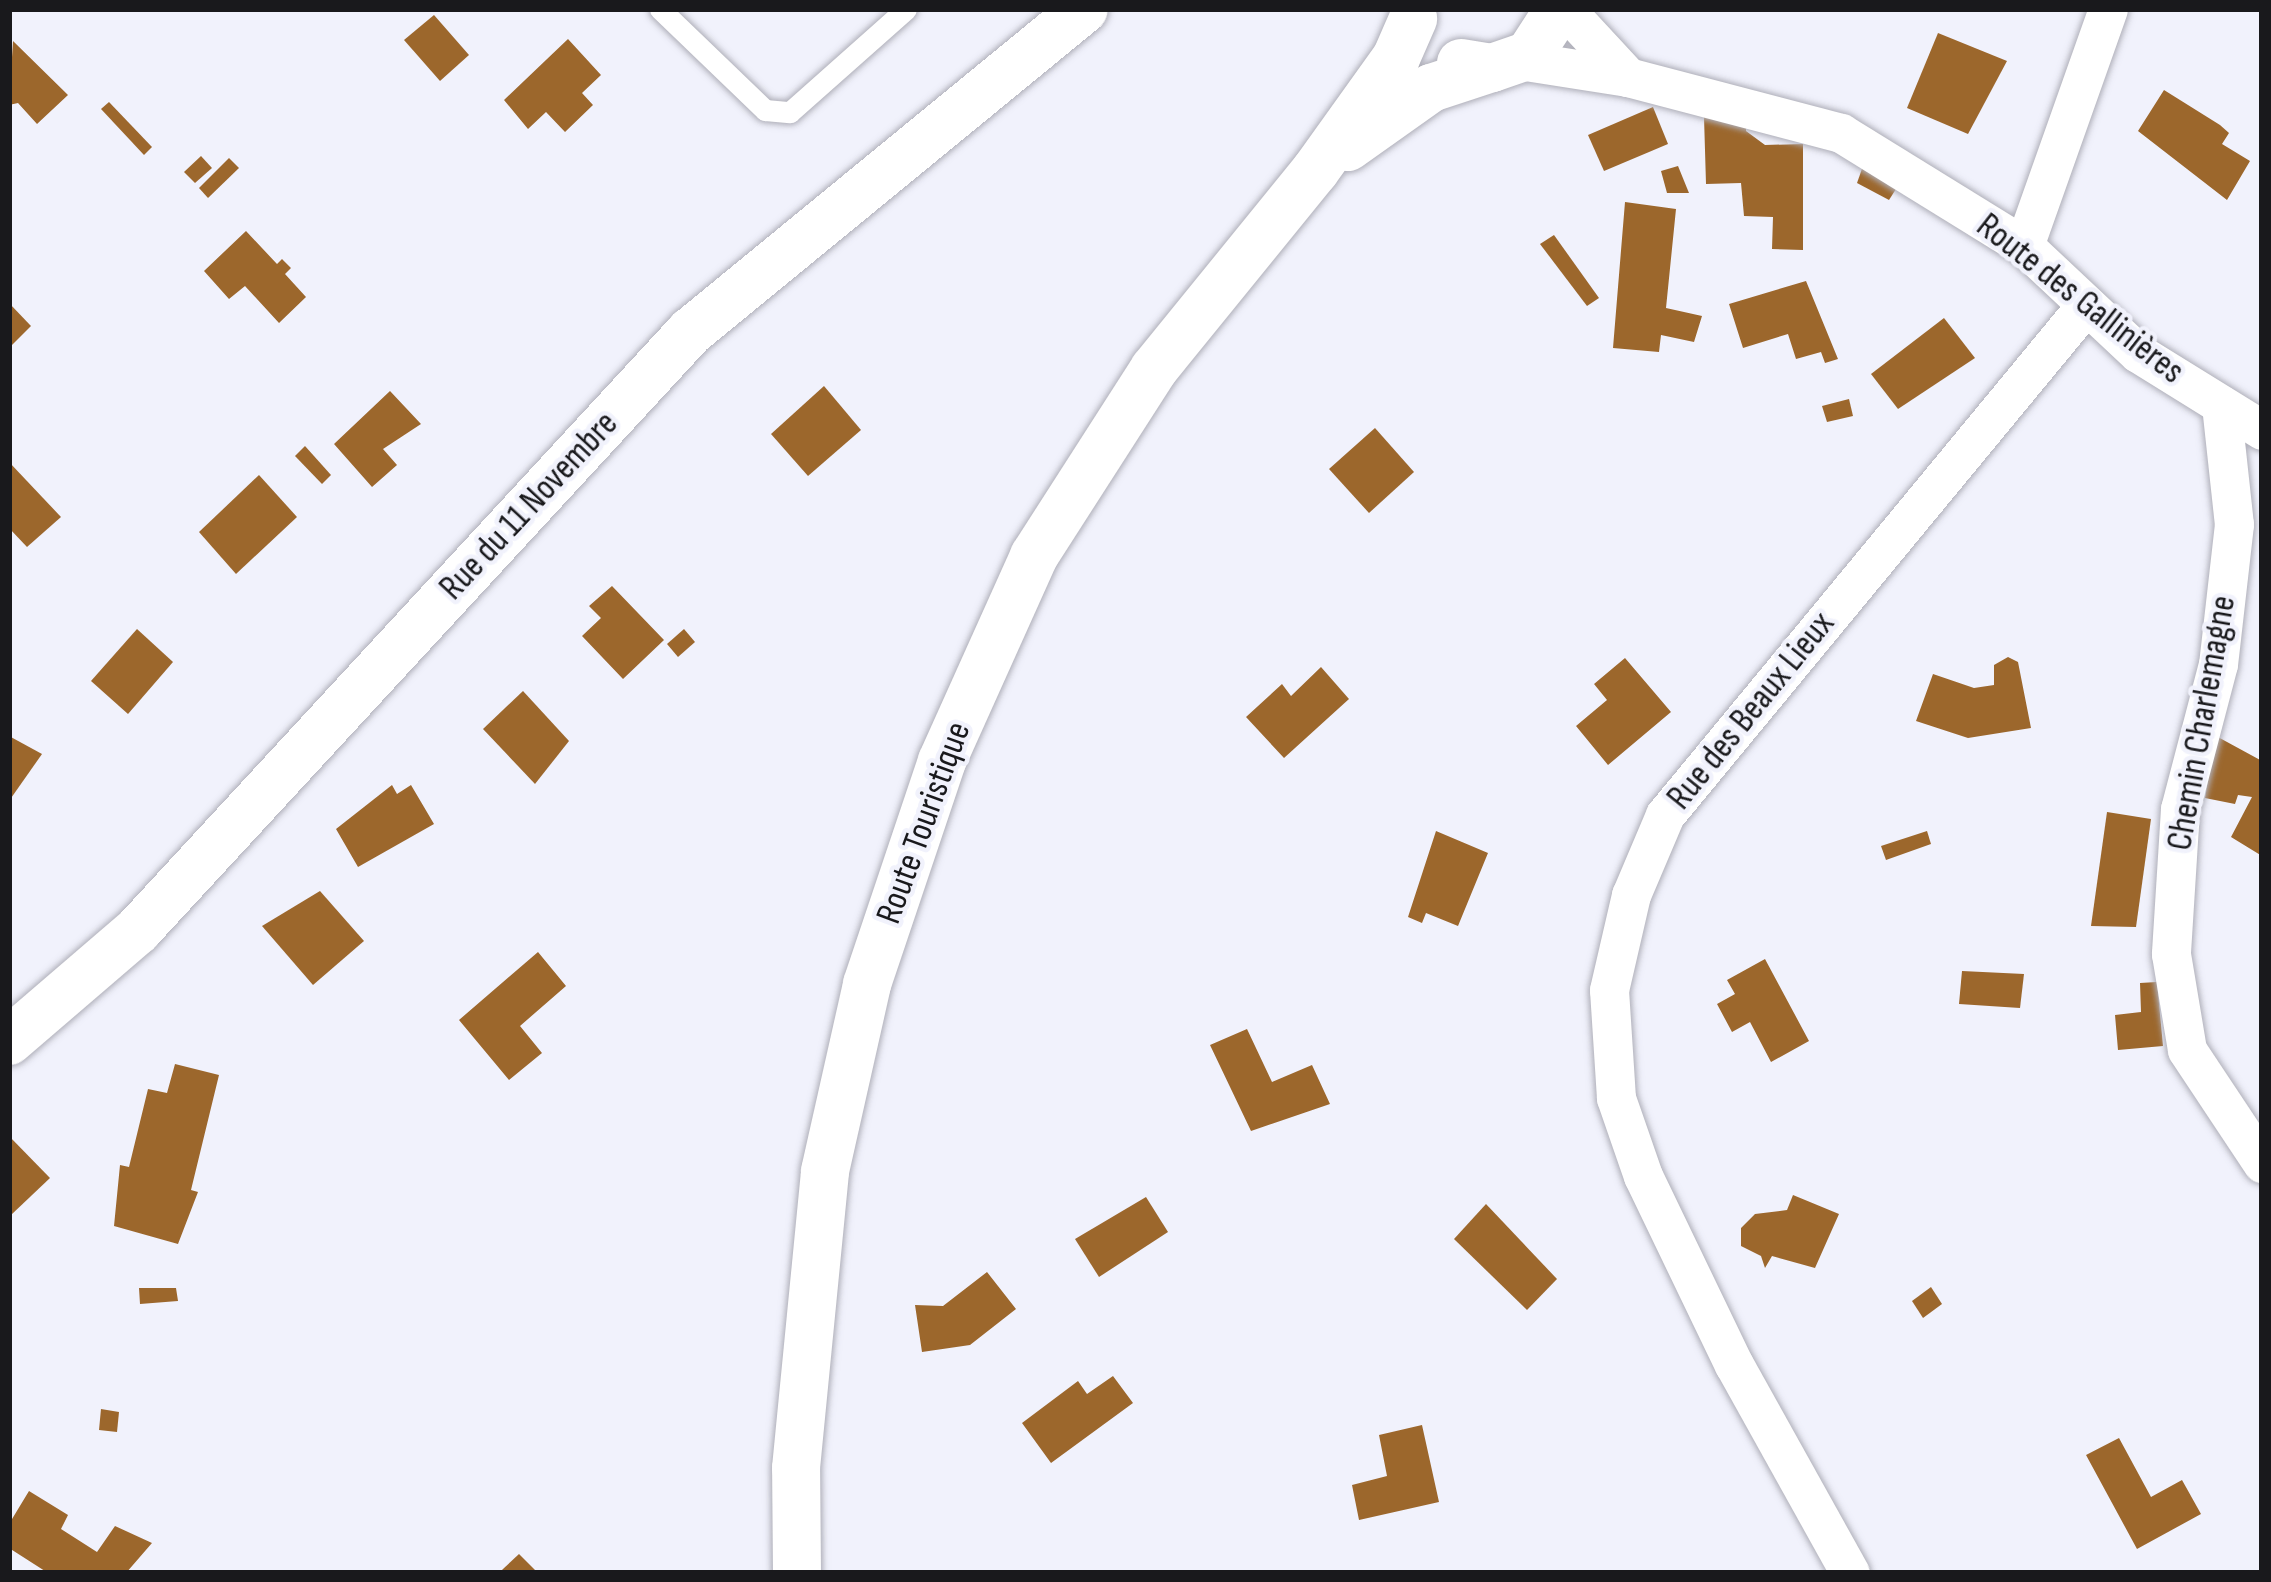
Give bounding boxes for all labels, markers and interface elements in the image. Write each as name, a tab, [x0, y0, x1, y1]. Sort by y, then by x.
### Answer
street label: Route des Gallinières	[1968, 205, 2192, 393]
street label: Rue du 11 Novembre	[431, 403, 627, 609]
street label: Chemin Charlemagne	[2158, 592, 2246, 854]
street label: Rue des Beaux Lieux	[1658, 604, 1844, 818]
street label: Route Touristique	[868, 716, 980, 930]

